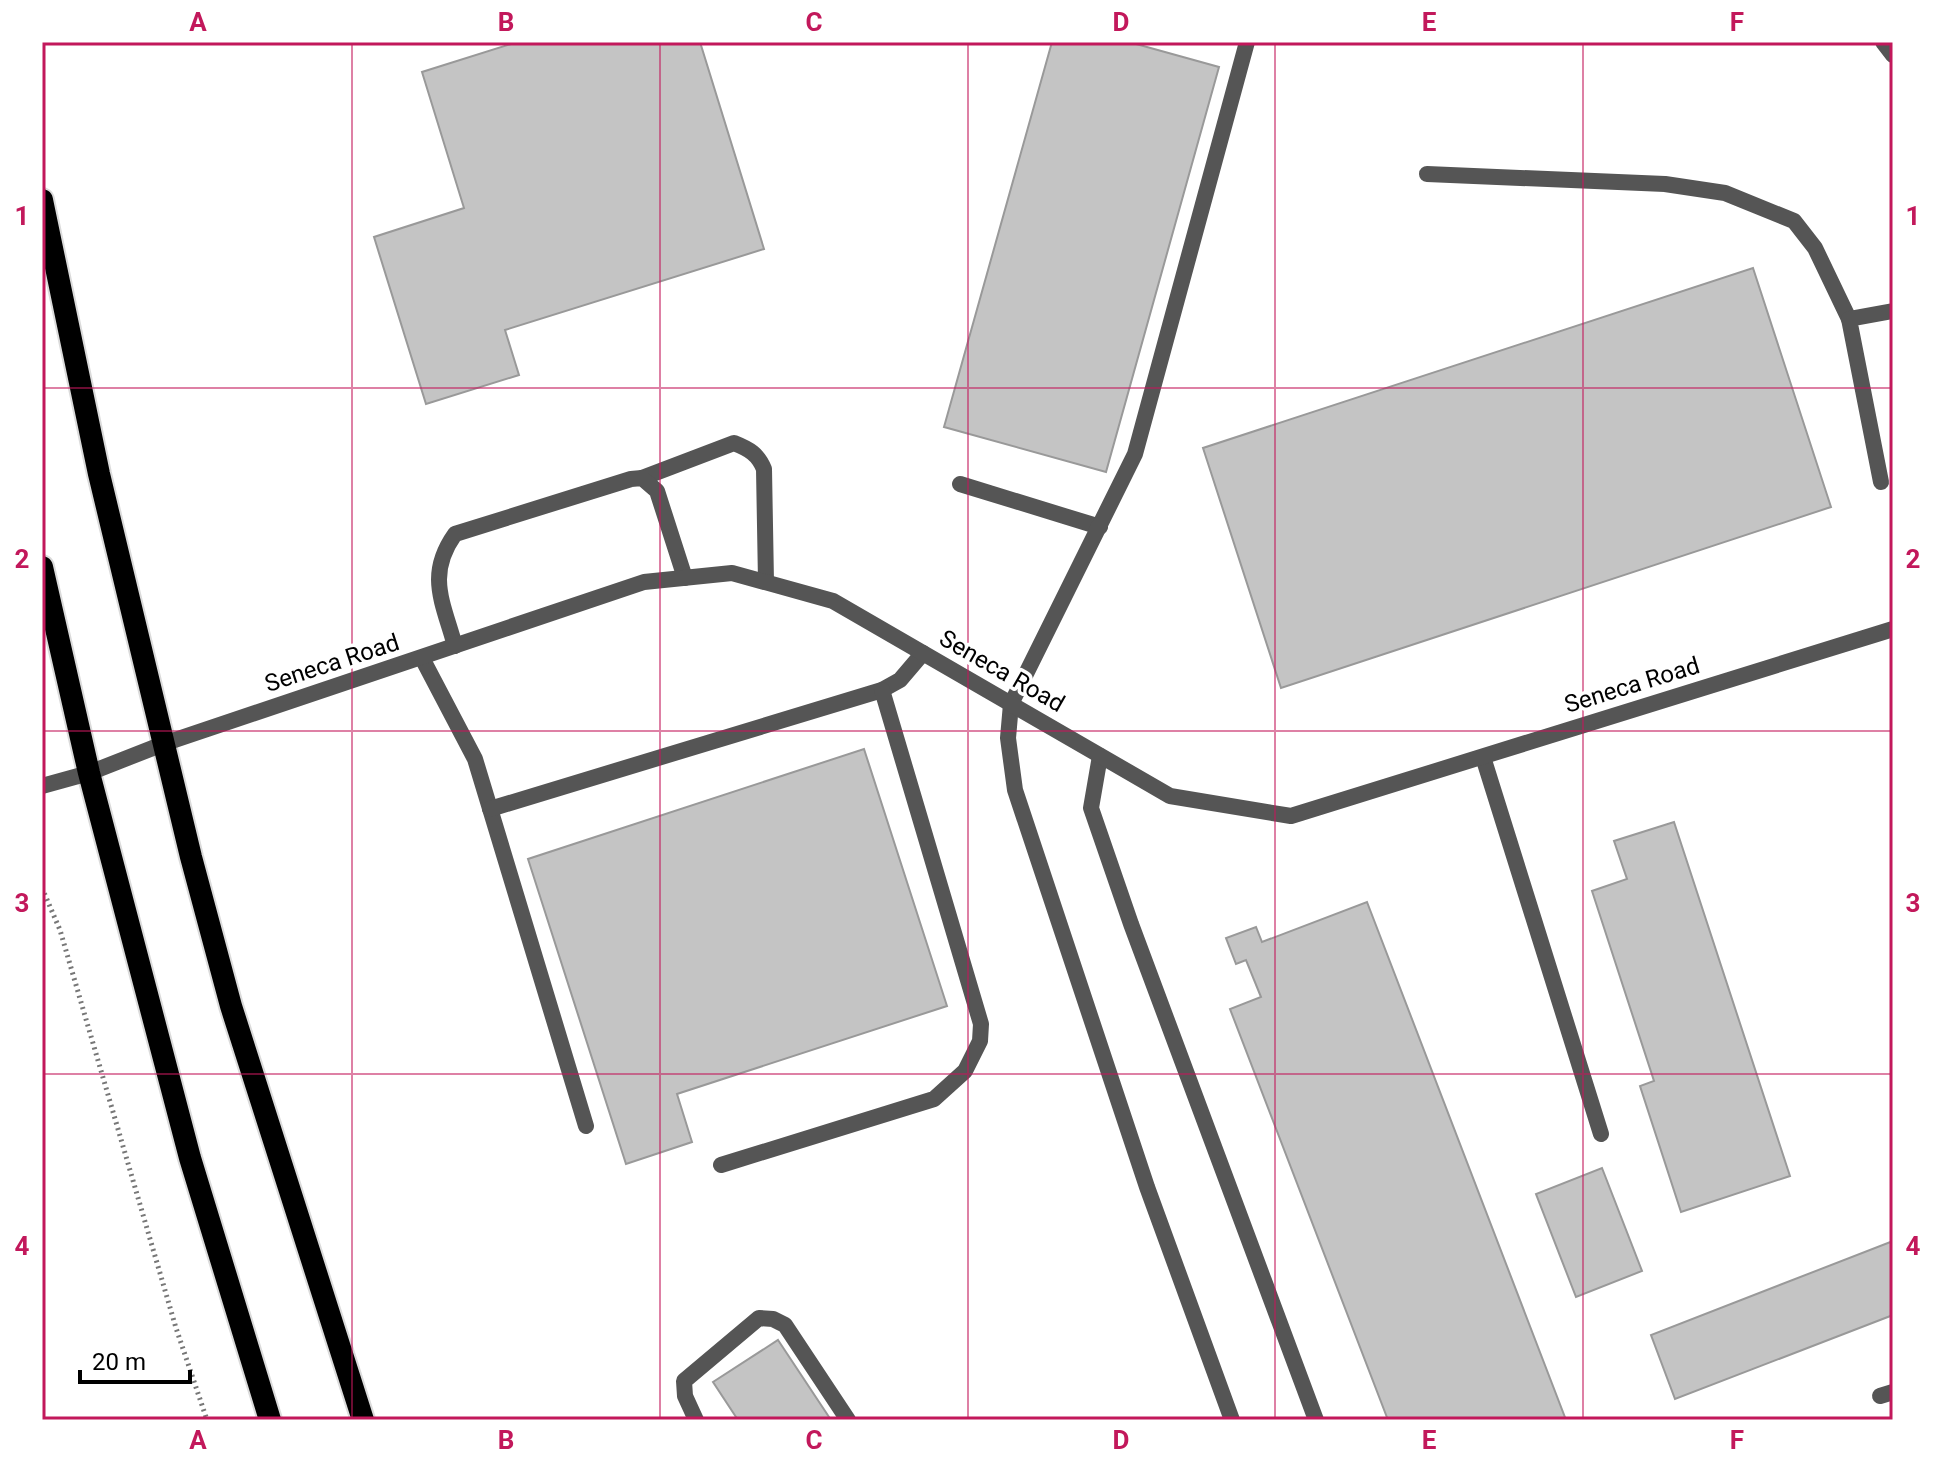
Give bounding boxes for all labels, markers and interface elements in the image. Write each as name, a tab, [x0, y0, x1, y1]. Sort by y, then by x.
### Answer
text: A	[189, 7, 207, 37]
text: B	[498, 7, 514, 37]
text: C	[805, 7, 823, 37]
text: D	[1113, 7, 1129, 37]
text: E	[1422, 7, 1437, 37]
text: F	[1730, 7, 1744, 37]
text: 1	[15, 201, 29, 231]
text: 1	[1906, 201, 1920, 231]
text: 2	[15, 544, 29, 574]
text: 2	[1906, 544, 1920, 574]
street label: Seneca Road	[935, 624, 1069, 718]
street label: Seneca Road	[261, 628, 403, 698]
street label: Seneca Road	[1561, 651, 1703, 719]
text: 3	[15, 888, 29, 918]
text: 3	[1906, 888, 1920, 918]
text: 4	[15, 1231, 30, 1261]
text: 4	[1906, 1231, 1921, 1261]
scale bar	[80, 1334, 190, 1384]
text: 20 m	[92, 1348, 146, 1376]
text: A	[189, 1425, 207, 1455]
text: B	[498, 1425, 514, 1455]
text: C	[805, 1425, 823, 1455]
text: D	[1113, 1425, 1129, 1455]
text: E	[1422, 1425, 1437, 1455]
text: F	[1730, 1425, 1744, 1455]

